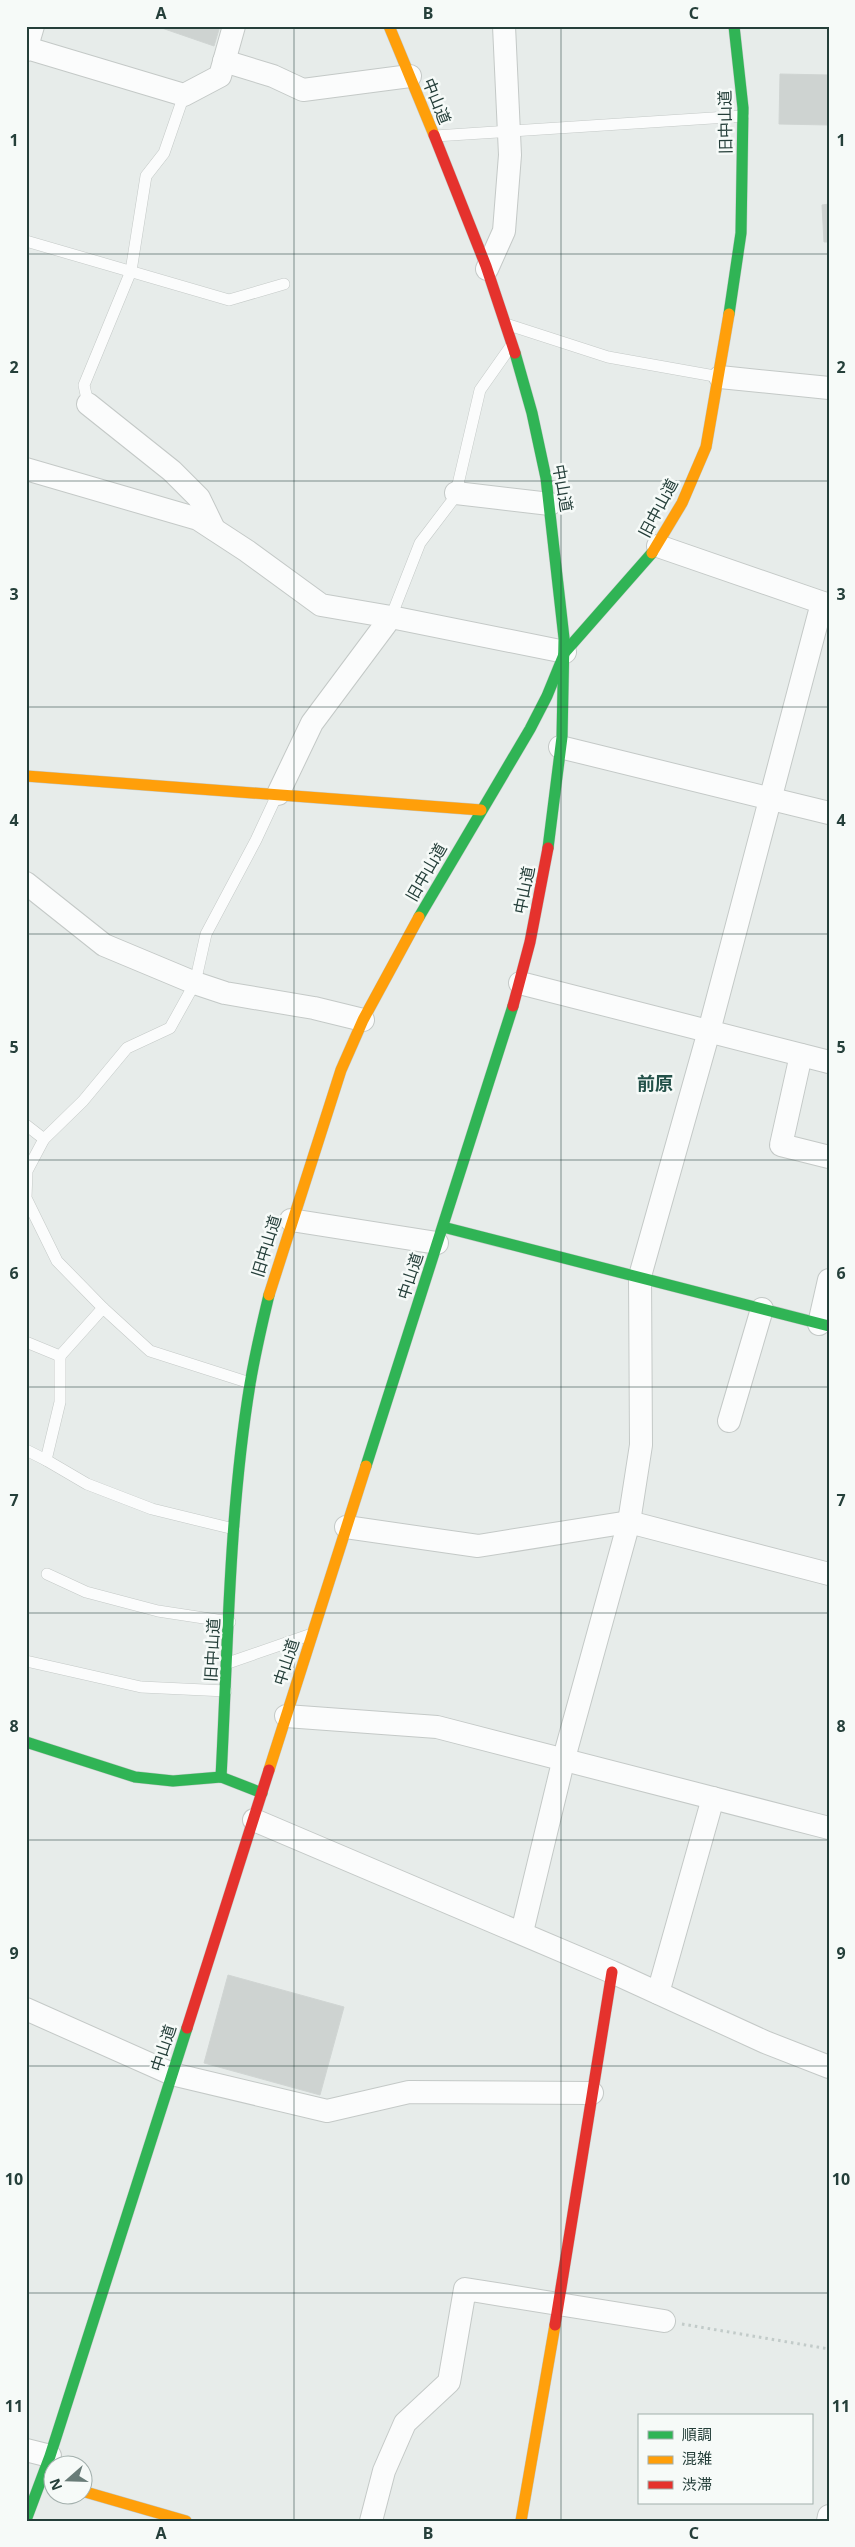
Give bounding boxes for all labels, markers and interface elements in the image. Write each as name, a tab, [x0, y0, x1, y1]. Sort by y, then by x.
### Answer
text: A	[155, 2, 167, 24]
text: B	[423, 2, 433, 24]
text: C	[689, 2, 699, 24]
street label: 中山道	[418, 75, 456, 127]
street label: 旧中山道	[713, 90, 737, 154]
text: 1	[9, 129, 19, 151]
text: 1	[836, 129, 846, 151]
text: 2	[9, 356, 19, 378]
text: 2	[836, 356, 846, 378]
street label: 中山道	[548, 462, 578, 514]
street label: 旧中山道	[633, 475, 683, 541]
text: 3	[9, 583, 19, 605]
text: 3	[836, 583, 846, 605]
text: 4	[9, 809, 19, 831]
text: 4	[836, 809, 846, 831]
street label: 旧中山道	[400, 839, 452, 905]
street label: 中山道	[509, 864, 539, 916]
text: 5	[9, 1036, 19, 1058]
text: 5	[836, 1036, 846, 1058]
district label: 前原	[637, 1071, 673, 1095]
street label: 旧中山道	[246, 1212, 286, 1280]
street label: 中山道	[392, 1250, 428, 1302]
text: 6	[9, 1262, 19, 1284]
text: 6	[836, 1262, 846, 1284]
text: 7	[9, 1489, 19, 1511]
text: 7	[836, 1489, 846, 1511]
street label: 旧中山道	[199, 1617, 225, 1683]
street label: 中山道	[268, 1636, 304, 1688]
text: 8	[9, 1715, 19, 1737]
text: 8	[836, 1715, 846, 1737]
text: 9	[9, 1942, 19, 1964]
text: 9	[836, 1942, 846, 1964]
street label: 中山道	[145, 2022, 181, 2074]
text: 10	[5, 2168, 23, 2190]
text: 10	[832, 2168, 850, 2190]
text: 11	[5, 2395, 23, 2417]
text: 11	[832, 2395, 850, 2417]
legend	[638, 2414, 812, 2504]
text: 順調	[682, 2424, 712, 2444]
text: 混雑	[682, 2448, 712, 2468]
north arrow	[42, 2454, 92, 2504]
text: 渋滞	[682, 2474, 712, 2494]
text: N	[44, 2476, 66, 2493]
text: A	[155, 2522, 167, 2544]
text: B	[423, 2522, 433, 2544]
text: C	[689, 2522, 699, 2544]

